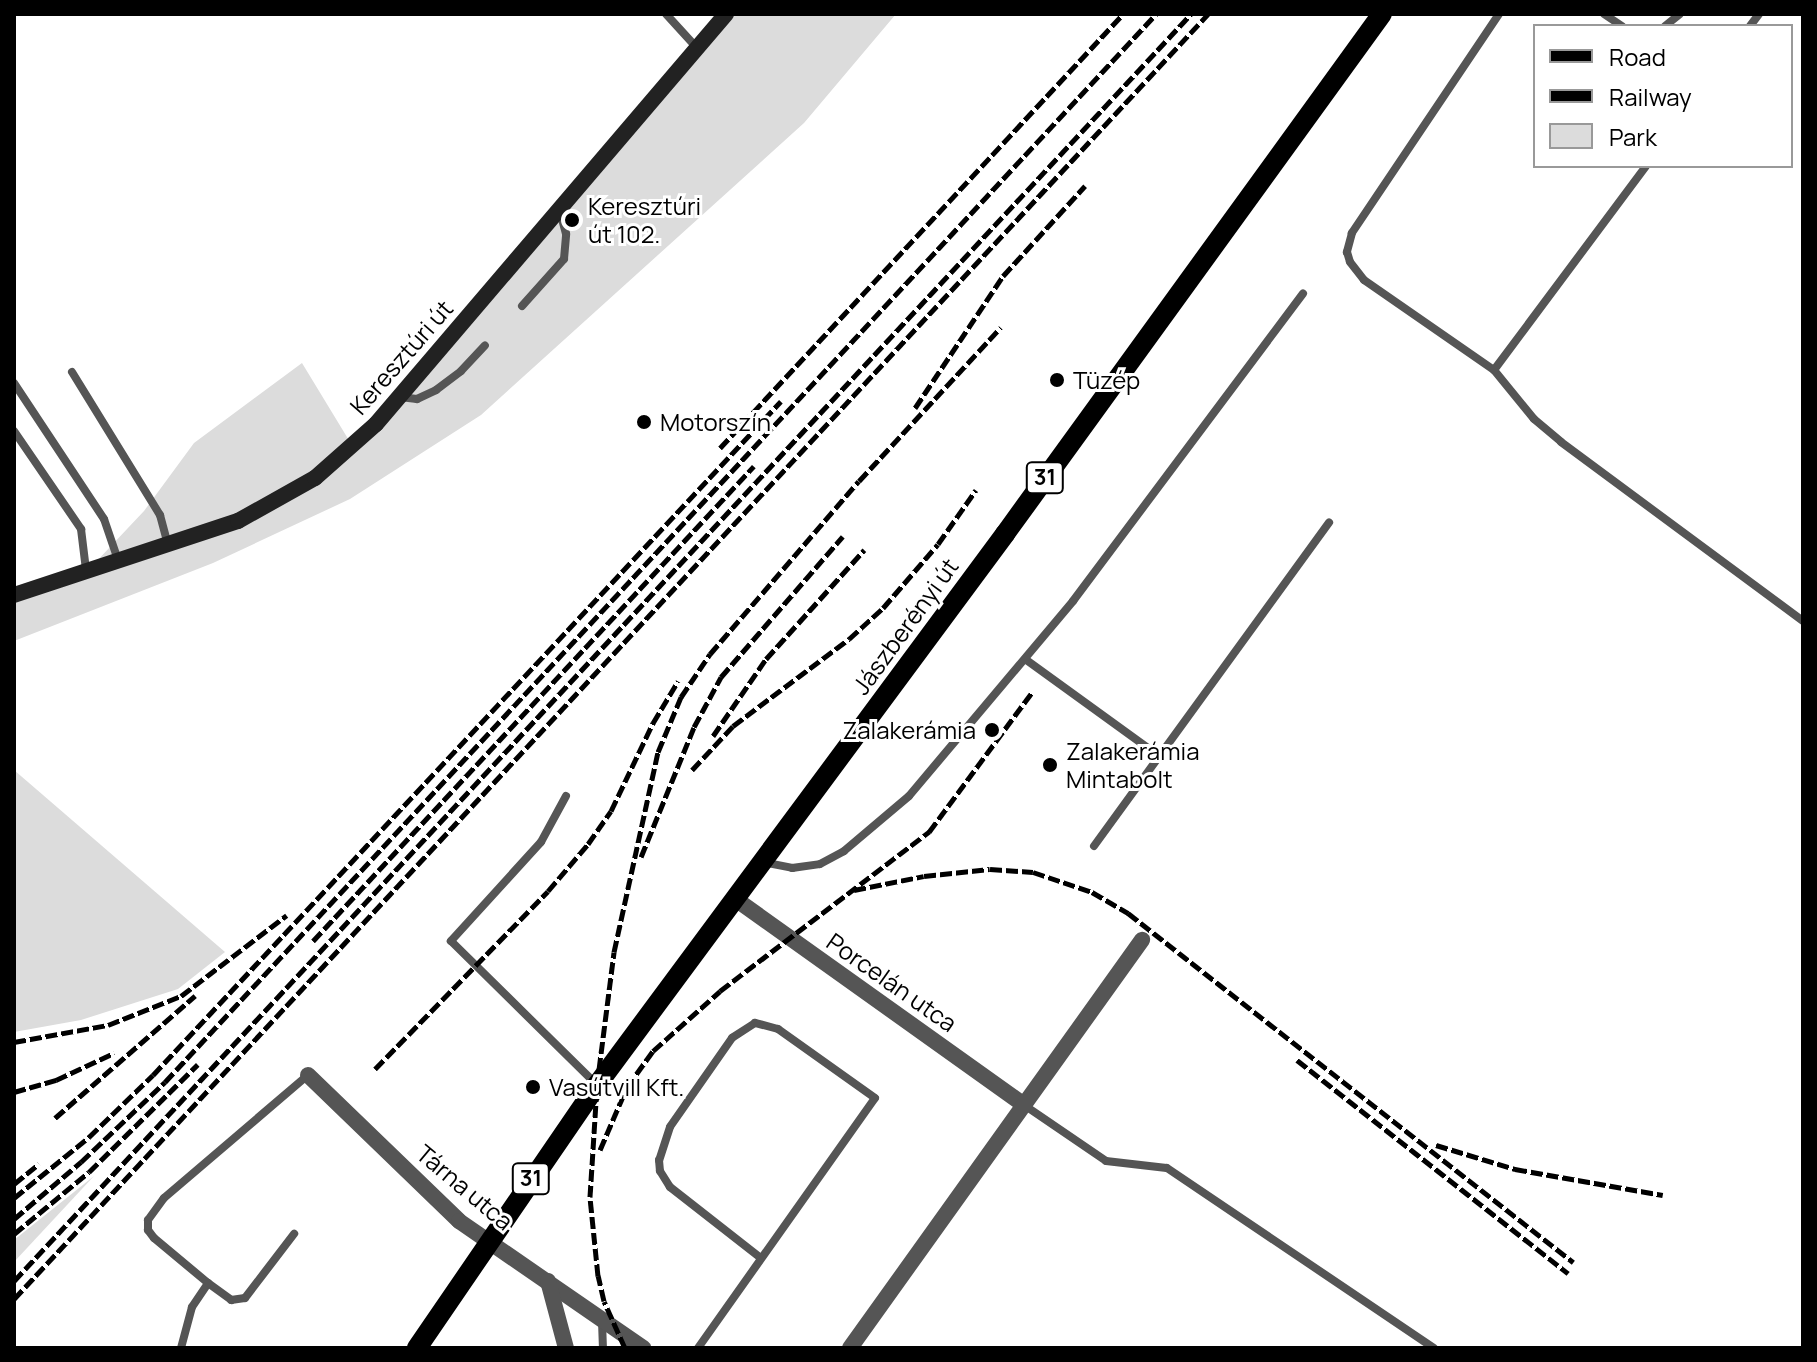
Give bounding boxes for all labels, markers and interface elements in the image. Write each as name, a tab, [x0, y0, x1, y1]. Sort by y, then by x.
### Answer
legend	[1533, 24, 1793, 168]
text: Road	[1609, 40, 1666, 73]
text: Railway	[1609, 80, 1692, 113]
text: Park	[1609, 120, 1657, 153]
place label: Keresztúri út 102.	[588, 192, 701, 248]
marker: Keresztúri út 102.	[563, 211, 581, 229]
street label: Keresztúri út	[344, 294, 458, 420]
place label: Tüzép	[1073, 366, 1140, 394]
marker: Tüzép	[1048, 371, 1066, 389]
place label: Motorszín	[660, 408, 771, 436]
marker: Motorszín	[635, 413, 653, 431]
road number: 31	[1025, 460, 1065, 496]
street label: Jászberényi út	[846, 552, 964, 700]
place label: Zalakerámia	[843, 716, 976, 744]
marker: Zalakerámia	[983, 721, 1001, 739]
place label: Zalakerámia Mintabolt	[1066, 737, 1199, 793]
marker: Zalakerámia Mintabolt	[1041, 756, 1059, 774]
street label: Porcelán utca	[822, 927, 962, 1037]
place label: Vasútvill Kft.	[549, 1073, 684, 1101]
marker: Vasútvill Kft.	[524, 1078, 542, 1096]
street label: Tárna utca	[411, 1138, 519, 1236]
road number: 31	[511, 1161, 551, 1197]

